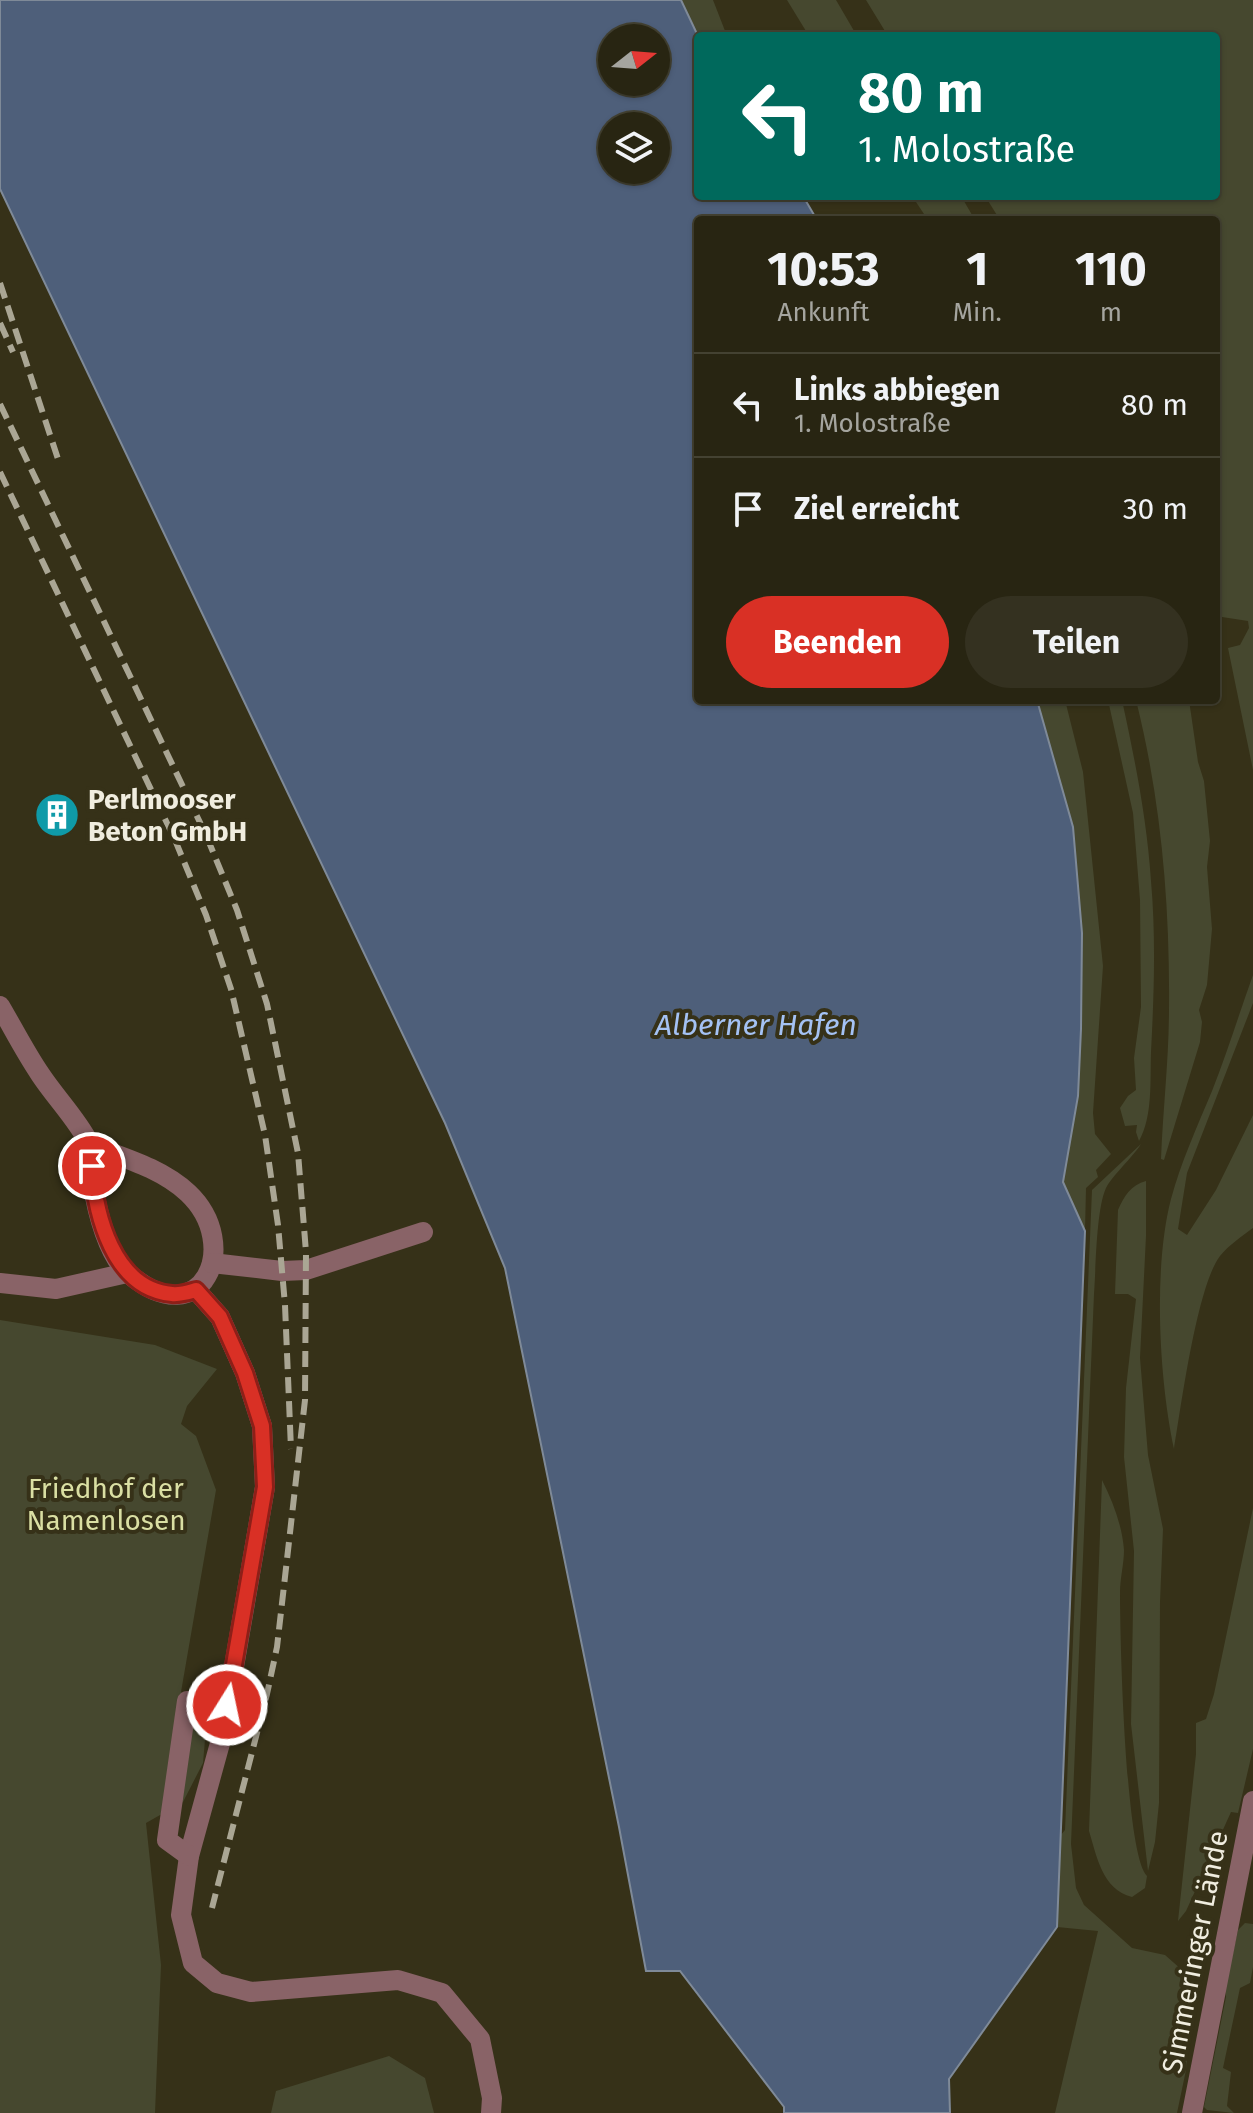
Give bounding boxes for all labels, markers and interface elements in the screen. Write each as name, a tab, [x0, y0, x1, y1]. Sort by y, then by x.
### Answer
north arrow	[598, 24, 670, 96]
map controls	[598, 24, 670, 184]
text: 80 m	[858, 60, 984, 127]
icon: left	[726, 64, 830, 168]
button: layers	[598, 112, 670, 184]
text: 1. Molostraße	[858, 128, 1075, 172]
text: 10:53	[767, 240, 880, 298]
text: 1	[966, 240, 988, 298]
text: 110	[1075, 240, 1147, 298]
text: Ankunft	[778, 297, 869, 328]
text: Min.	[953, 297, 1002, 328]
text: m	[1100, 297, 1122, 328]
text: Links abbiegen	[794, 372, 1000, 408]
icon: left	[726, 383, 770, 427]
text: 80 m	[1121, 387, 1188, 423]
text: 1. Molostraße	[794, 408, 951, 439]
icon: arrive	[726, 487, 770, 531]
text: Ziel erreicht	[794, 491, 959, 527]
text: 30 m	[1123, 491, 1188, 527]
button: Beenden	[726, 596, 949, 688]
button: Teilen	[965, 596, 1188, 688]
place label: Perlmooser Beton GmbH	[88, 783, 247, 848]
building icon: Perlmooser Beton GmbH	[33, 791, 81, 839]
water label: Alberner Hafen	[654, 1007, 857, 1043]
pin	[58, 1132, 126, 1200]
icon: arrive	[70, 1144, 114, 1188]
park label: Friedhof der Namenlosen	[26, 1472, 186, 1537]
position arrow	[185, 1663, 269, 1747]
street label: Simmeringer Lände	[1155, 1828, 1235, 2076]

